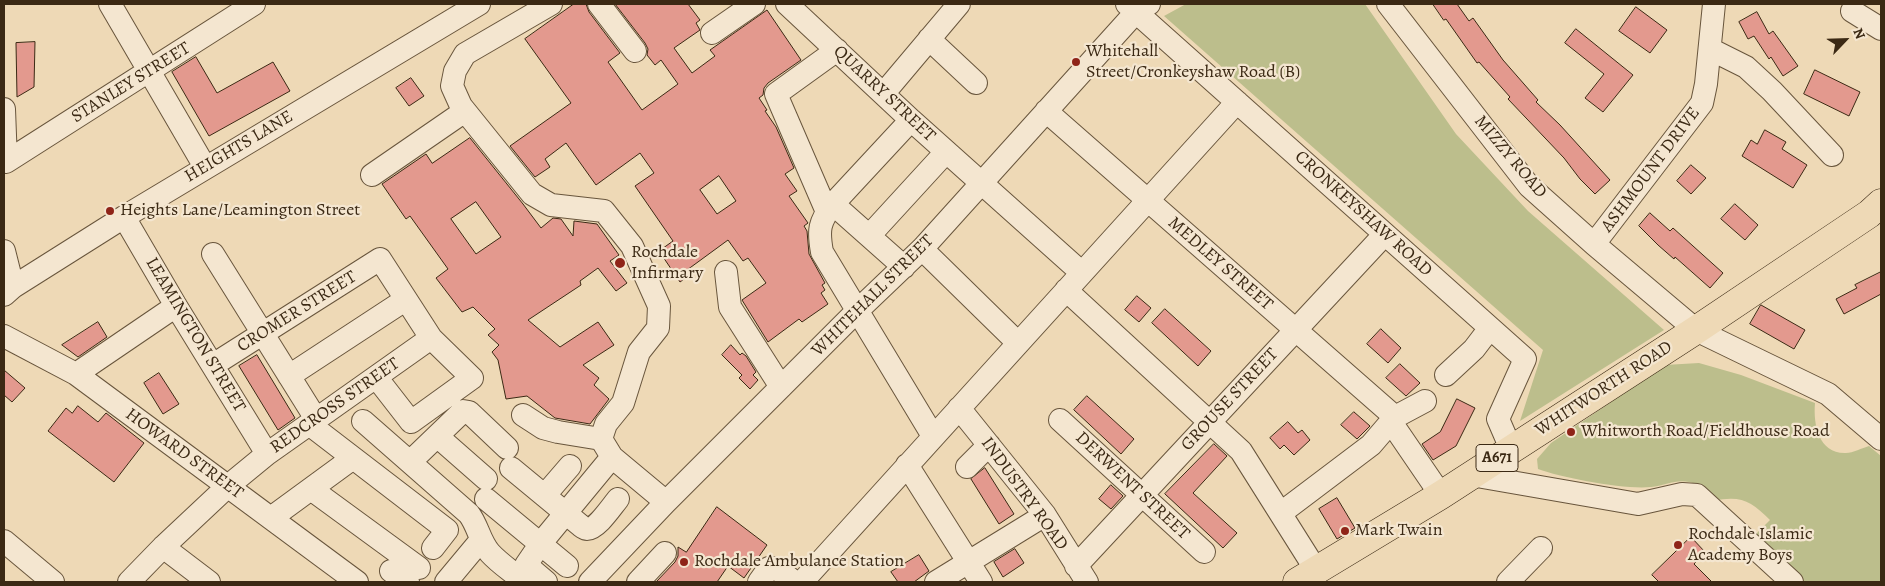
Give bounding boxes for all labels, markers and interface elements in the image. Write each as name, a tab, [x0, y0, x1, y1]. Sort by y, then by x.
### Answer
north arrow	[1820, 15, 1870, 65]
text: N	[1848, 25, 1870, 42]
street label: STANLEY STREET	[68, 38, 194, 128]
street label: QUARRY STREET	[828, 41, 940, 147]
place label: Whitehall Street/Cronkeyshaw Road (B)	[1086, 41, 1300, 84]
marker: Whitehall Street/Cronkeyshaw Road (B)	[1070, 56, 1082, 68]
street label: ASHMOUNT DRIVE	[1597, 103, 1705, 237]
street label: HEIGHTS LANE	[181, 106, 297, 188]
street label: MIZZY ROAD	[1469, 111, 1551, 203]
street label: CRONKEYSHAW ROAD	[1290, 146, 1436, 282]
place label: Heights Lane/Leamington Street	[120, 200, 360, 222]
marker: Heights Lane/Leamington Street	[104, 205, 116, 217]
street label: MEDLEY STREET	[1163, 213, 1277, 315]
street label: WHITEHALL STREET	[807, 230, 939, 362]
place label: Rochdale Infirmary	[631, 242, 703, 284]
street label: LEAMINGTON STREET	[140, 254, 250, 416]
marker: Rochdale Infirmary	[613, 256, 627, 270]
street label: CROMER STREET	[233, 267, 361, 357]
street label: WHITWORTH ROAD	[1531, 337, 1677, 441]
street label: GROUSE STREET	[1177, 344, 1283, 456]
street label: REDCROSS STREET	[266, 353, 404, 459]
street label: HOWARD STREET	[121, 404, 247, 504]
place label: Whitworth Road/Fieldhouse Road	[1581, 421, 1830, 443]
marker: Whitworth Road/Fieldhouse Road	[1565, 426, 1577, 438]
street label: DERWENT STREET	[1070, 427, 1194, 545]
street label: INDUSTRY ROAD	[976, 433, 1072, 555]
road number: A671	[1476, 444, 1518, 472]
place label: Mark Twain	[1355, 520, 1443, 542]
place label: Rochdale Islamic Academy Boys	[1688, 524, 1813, 566]
marker: Mark Twain	[1339, 525, 1351, 537]
marker: Rochdale Islamic Academy Boys	[1672, 539, 1684, 551]
place label: Rochdale Ambulance Station	[694, 551, 904, 573]
marker: Rochdale Ambulance Station	[678, 556, 690, 568]

